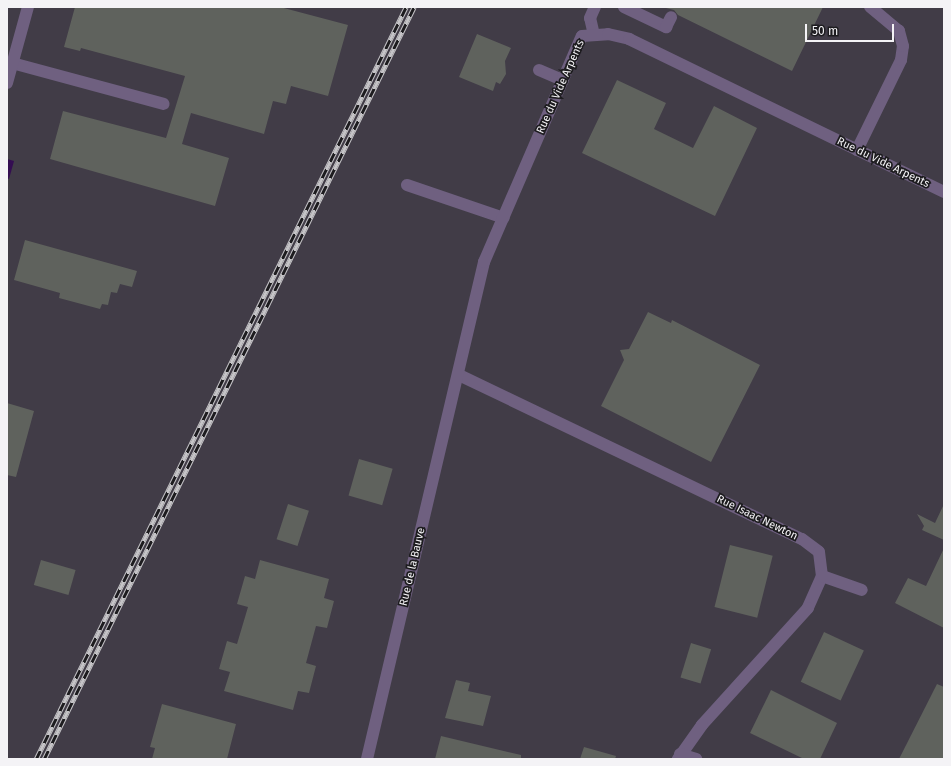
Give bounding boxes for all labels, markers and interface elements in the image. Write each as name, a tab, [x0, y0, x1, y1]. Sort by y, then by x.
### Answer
scale bar	[807, 16, 896, 42]
text: 50 m	[812, 24, 838, 38]
street label: Rue du Vide Arpents	[534, 38, 588, 136]
street label: Rue du Vide Arpents	[835, 135, 931, 191]
street label: Rue Isaac Newton	[714, 493, 800, 543]
street label: Rue de la Bauve	[398, 527, 428, 607]

